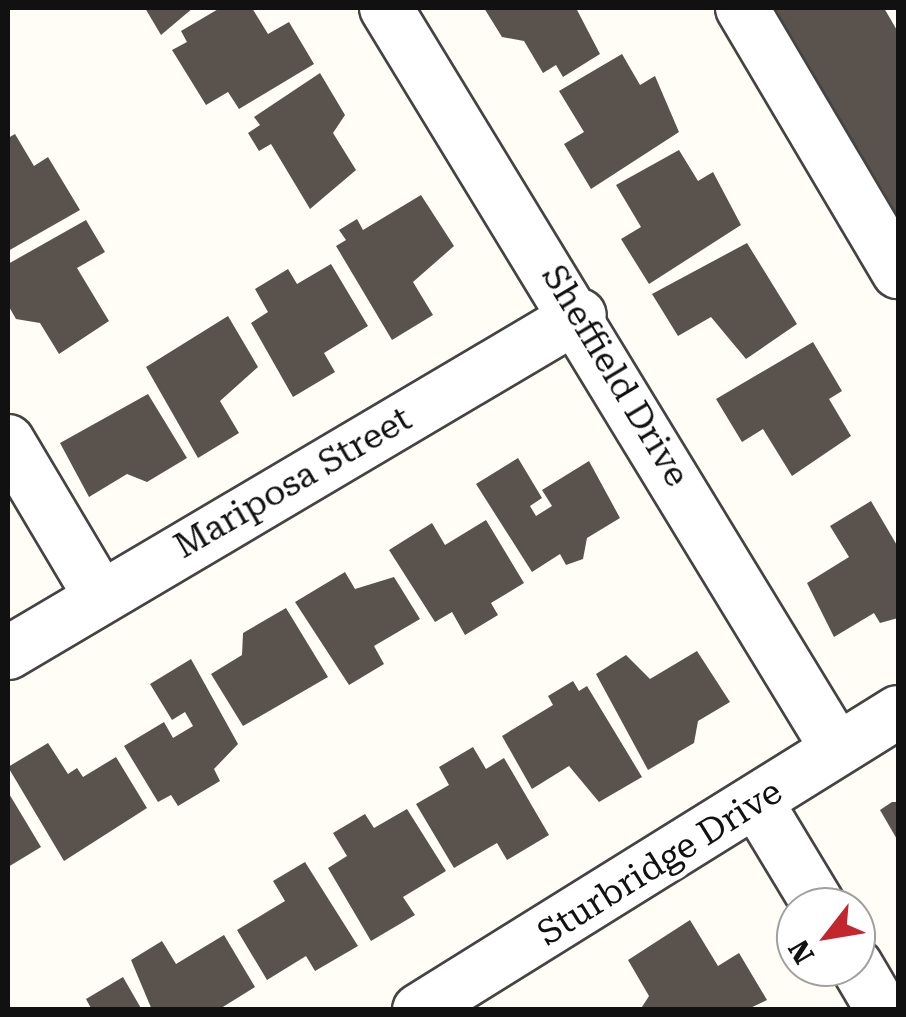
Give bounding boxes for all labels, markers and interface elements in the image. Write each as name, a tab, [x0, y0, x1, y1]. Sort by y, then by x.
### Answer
street label: Sheffield Drive	[532, 258, 698, 494]
street label: Mariposa Street	[167, 398, 419, 568]
street label: Sturbridge Drive	[530, 771, 790, 955]
north arrow	[776, 887, 876, 987]
text: N	[782, 934, 821, 969]

